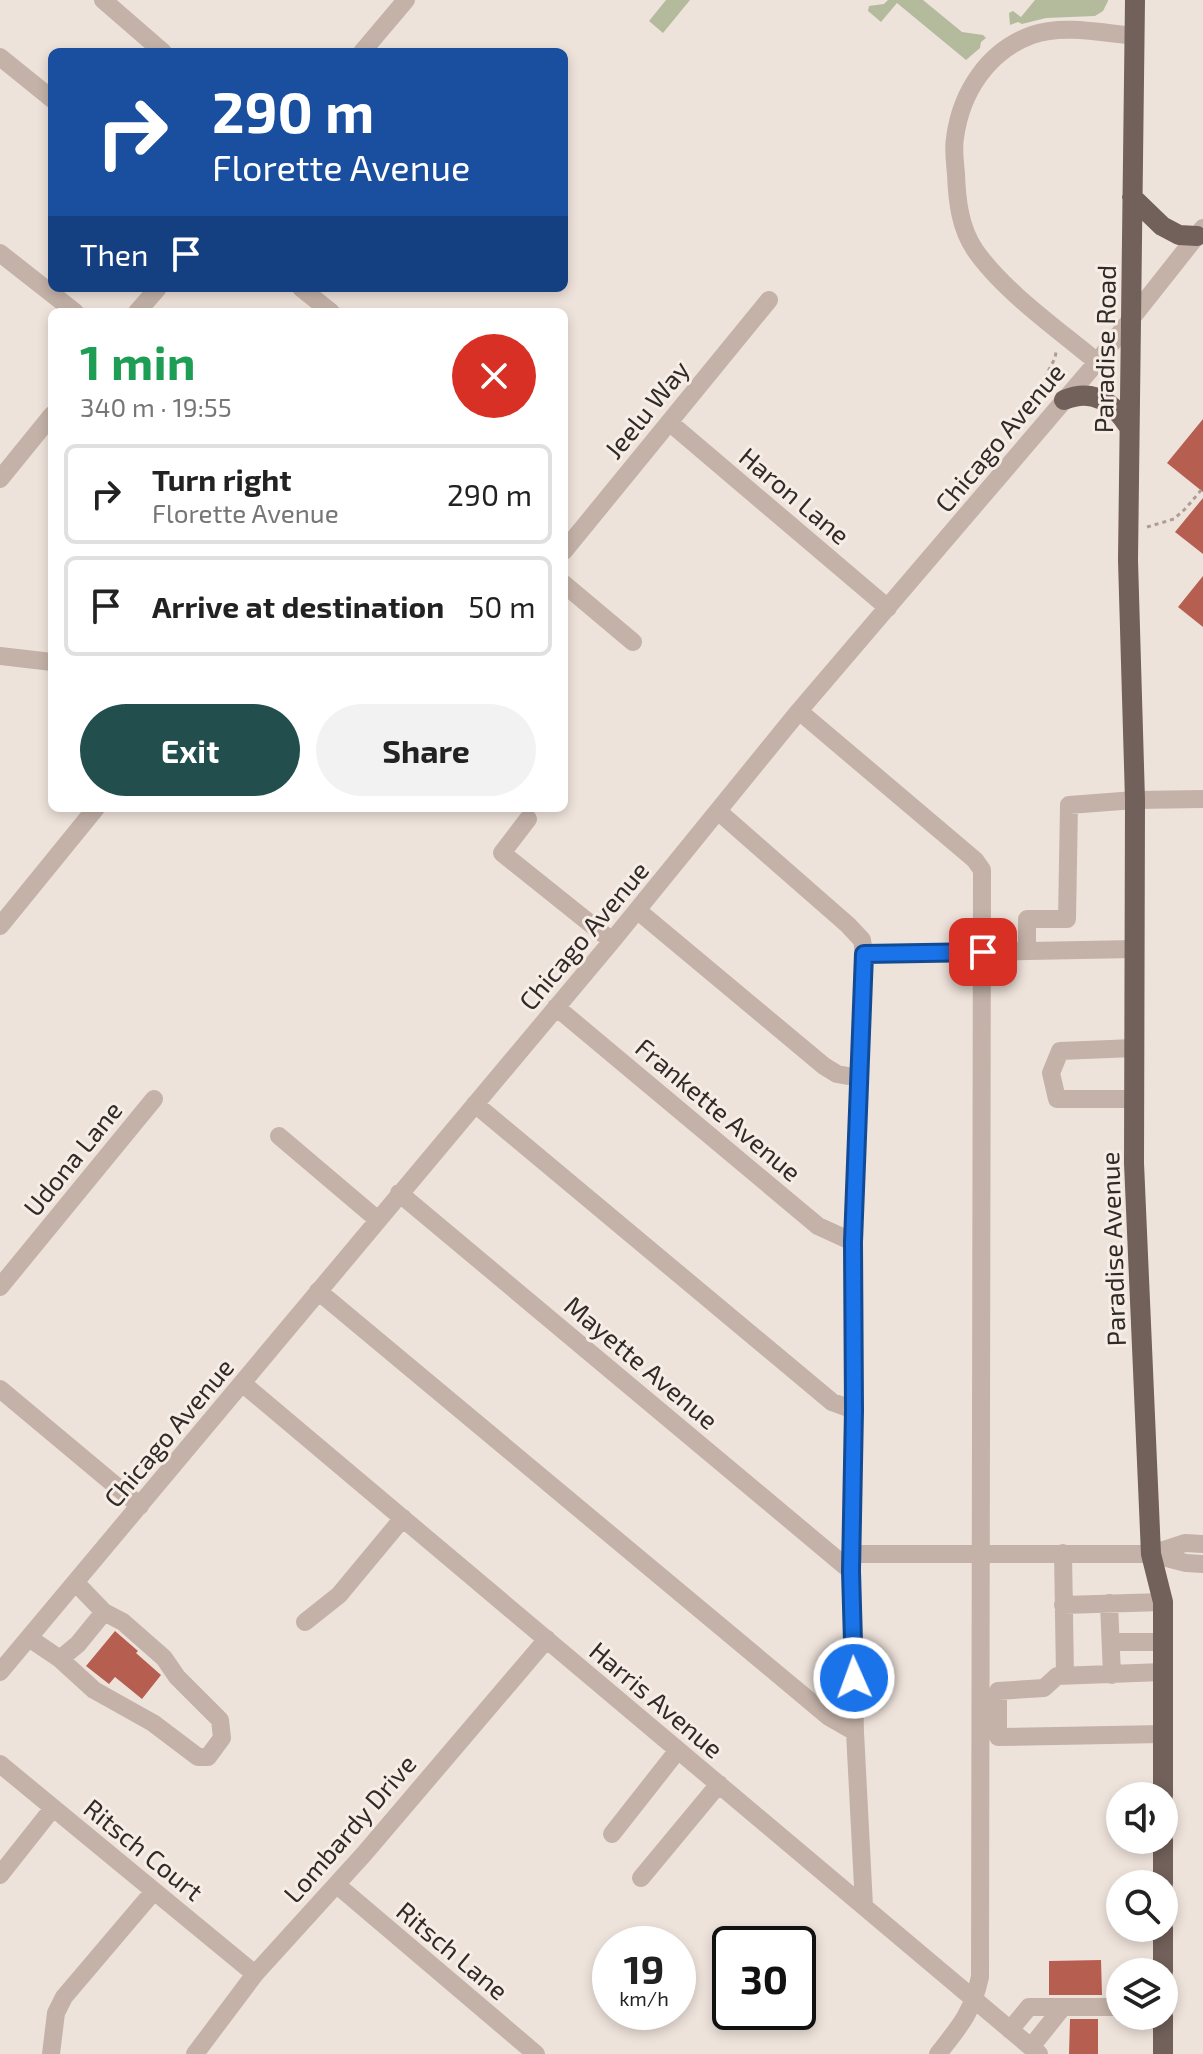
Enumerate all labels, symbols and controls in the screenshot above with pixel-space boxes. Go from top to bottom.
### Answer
text: 290 m [212,77,374,144]
icon: right [80,80,184,184]
text: Florette Avenue [212,145,470,188]
icon: arrive [164,232,208,276]
text: Then [80,236,148,272]
street label: Paradise Road [1087,265,1121,433]
text: 1 min [80,332,196,390]
button: close [452,334,536,418]
street label: Jeelu Way [597,354,695,464]
street label: Chicago Avenue [928,356,1070,518]
text: 340 m · 19:55 [80,391,232,422]
street label: Haron Lane [734,440,856,550]
text: Turn right [152,461,292,497]
icon: right [84,472,128,516]
text: 290 m [447,476,532,512]
text: Florette Avenue [152,497,339,528]
icon: arrive [84,584,128,628]
text: Arrive at destination [152,588,444,624]
text: 50 m [468,588,535,624]
button: Exit [80,704,300,796]
button: Share [316,704,536,796]
street label: Chicago Avenue [512,854,654,1016]
pin [949,918,1017,986]
icon: arrive [961,930,1005,974]
street label: Frankette Avenue [630,1031,808,1187]
street label: Udona Lane [16,1094,128,1222]
street label: Paradise Avenue [1093,1151,1131,1347]
street label: Mayette Avenue [559,1289,725,1435]
street label: Chicago Avenue [97,1351,239,1513]
street label: Harris Avenue [584,1634,730,1764]
position arrow [812,1636,896,1720]
street label: Lombardy Drive [276,1748,422,1908]
map controls [1106,1782,1178,2030]
button: sound [1106,1782,1178,1854]
street label: Ritsch Court [78,1792,210,1906]
button: search [1106,1870,1178,1942]
street label: Ritsch Lane [391,1894,515,2006]
speed limit sign: 30 [712,1926,816,2030]
text: 19 [624,1944,664,1992]
button: layers [1106,1958,1178,2030]
text: km/h [619,1986,669,2010]

